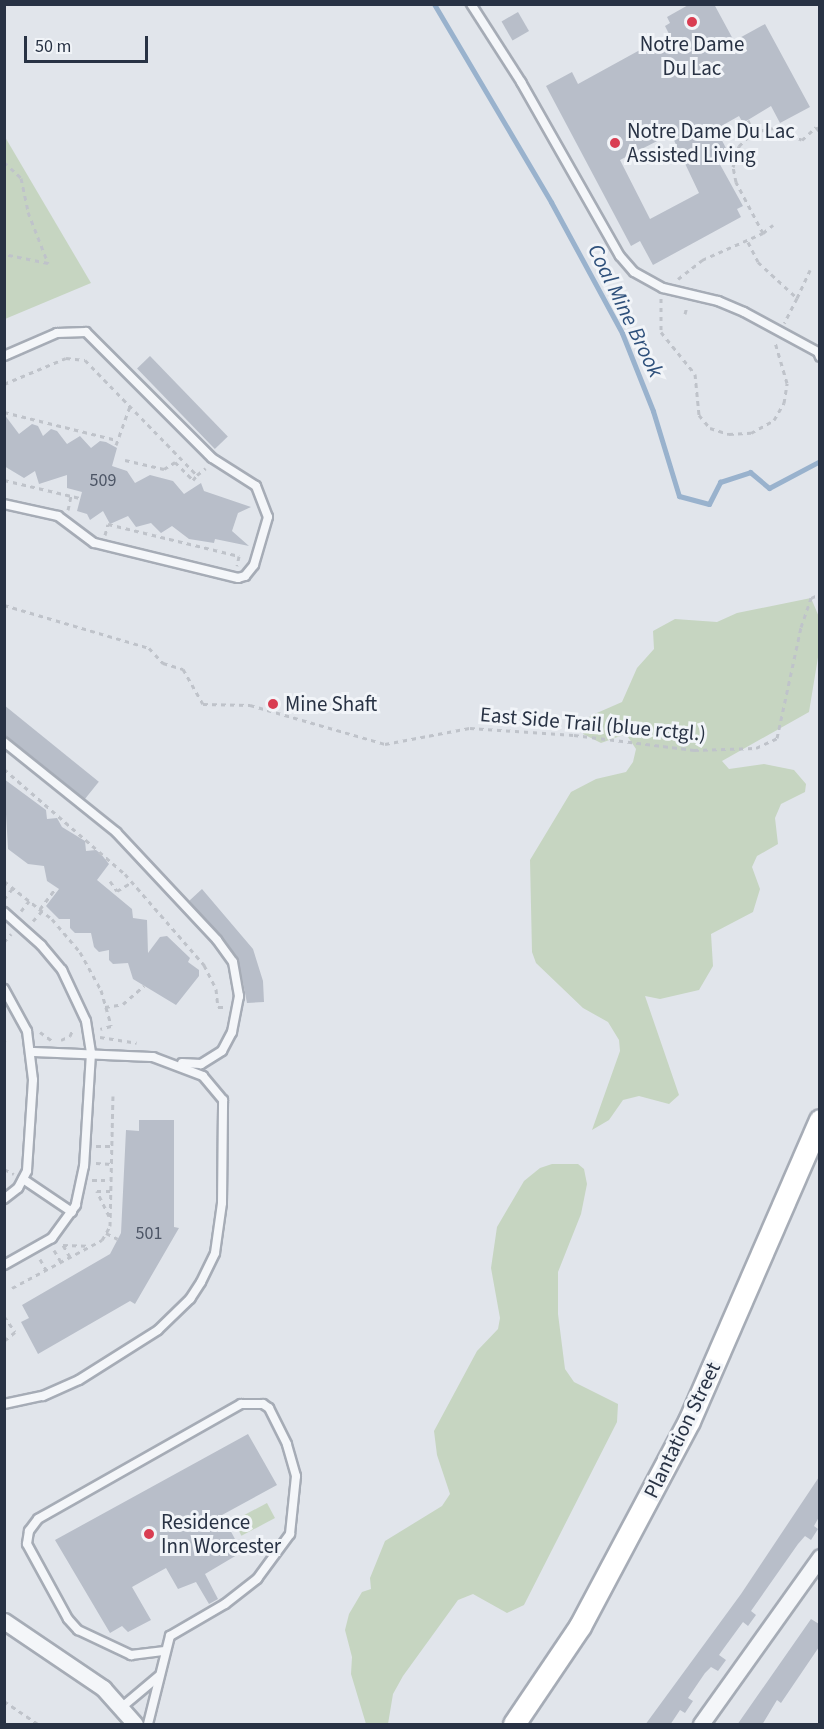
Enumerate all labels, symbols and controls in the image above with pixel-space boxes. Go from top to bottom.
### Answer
marker: Notre Dame Du Lac [685,15,699,29]
scale bar [27,24,152,62]
place label: Notre Dame Du Lac [640,31,744,81]
text: 50 m [35,34,71,59]
place label: Notre Dame Du Lac Assisted Living [627,118,795,168]
marker: Notre Dame Du Lac Assisted Living [608,136,622,150]
water label: Coal Mine Brook [581,240,669,382]
house number: 509 [90,470,116,492]
place label: Mine Shaft [285,691,377,717]
marker: Mine Shaft [266,697,280,711]
street label: East Side Trail (blue rctgl.) [479,702,707,746]
house number: 501 [136,1223,162,1245]
street label: Plantation Street [638,1358,726,1502]
place label: Residence Inn Worcester [161,1509,281,1559]
marker: Residence Inn Worcester [142,1527,156,1541]

